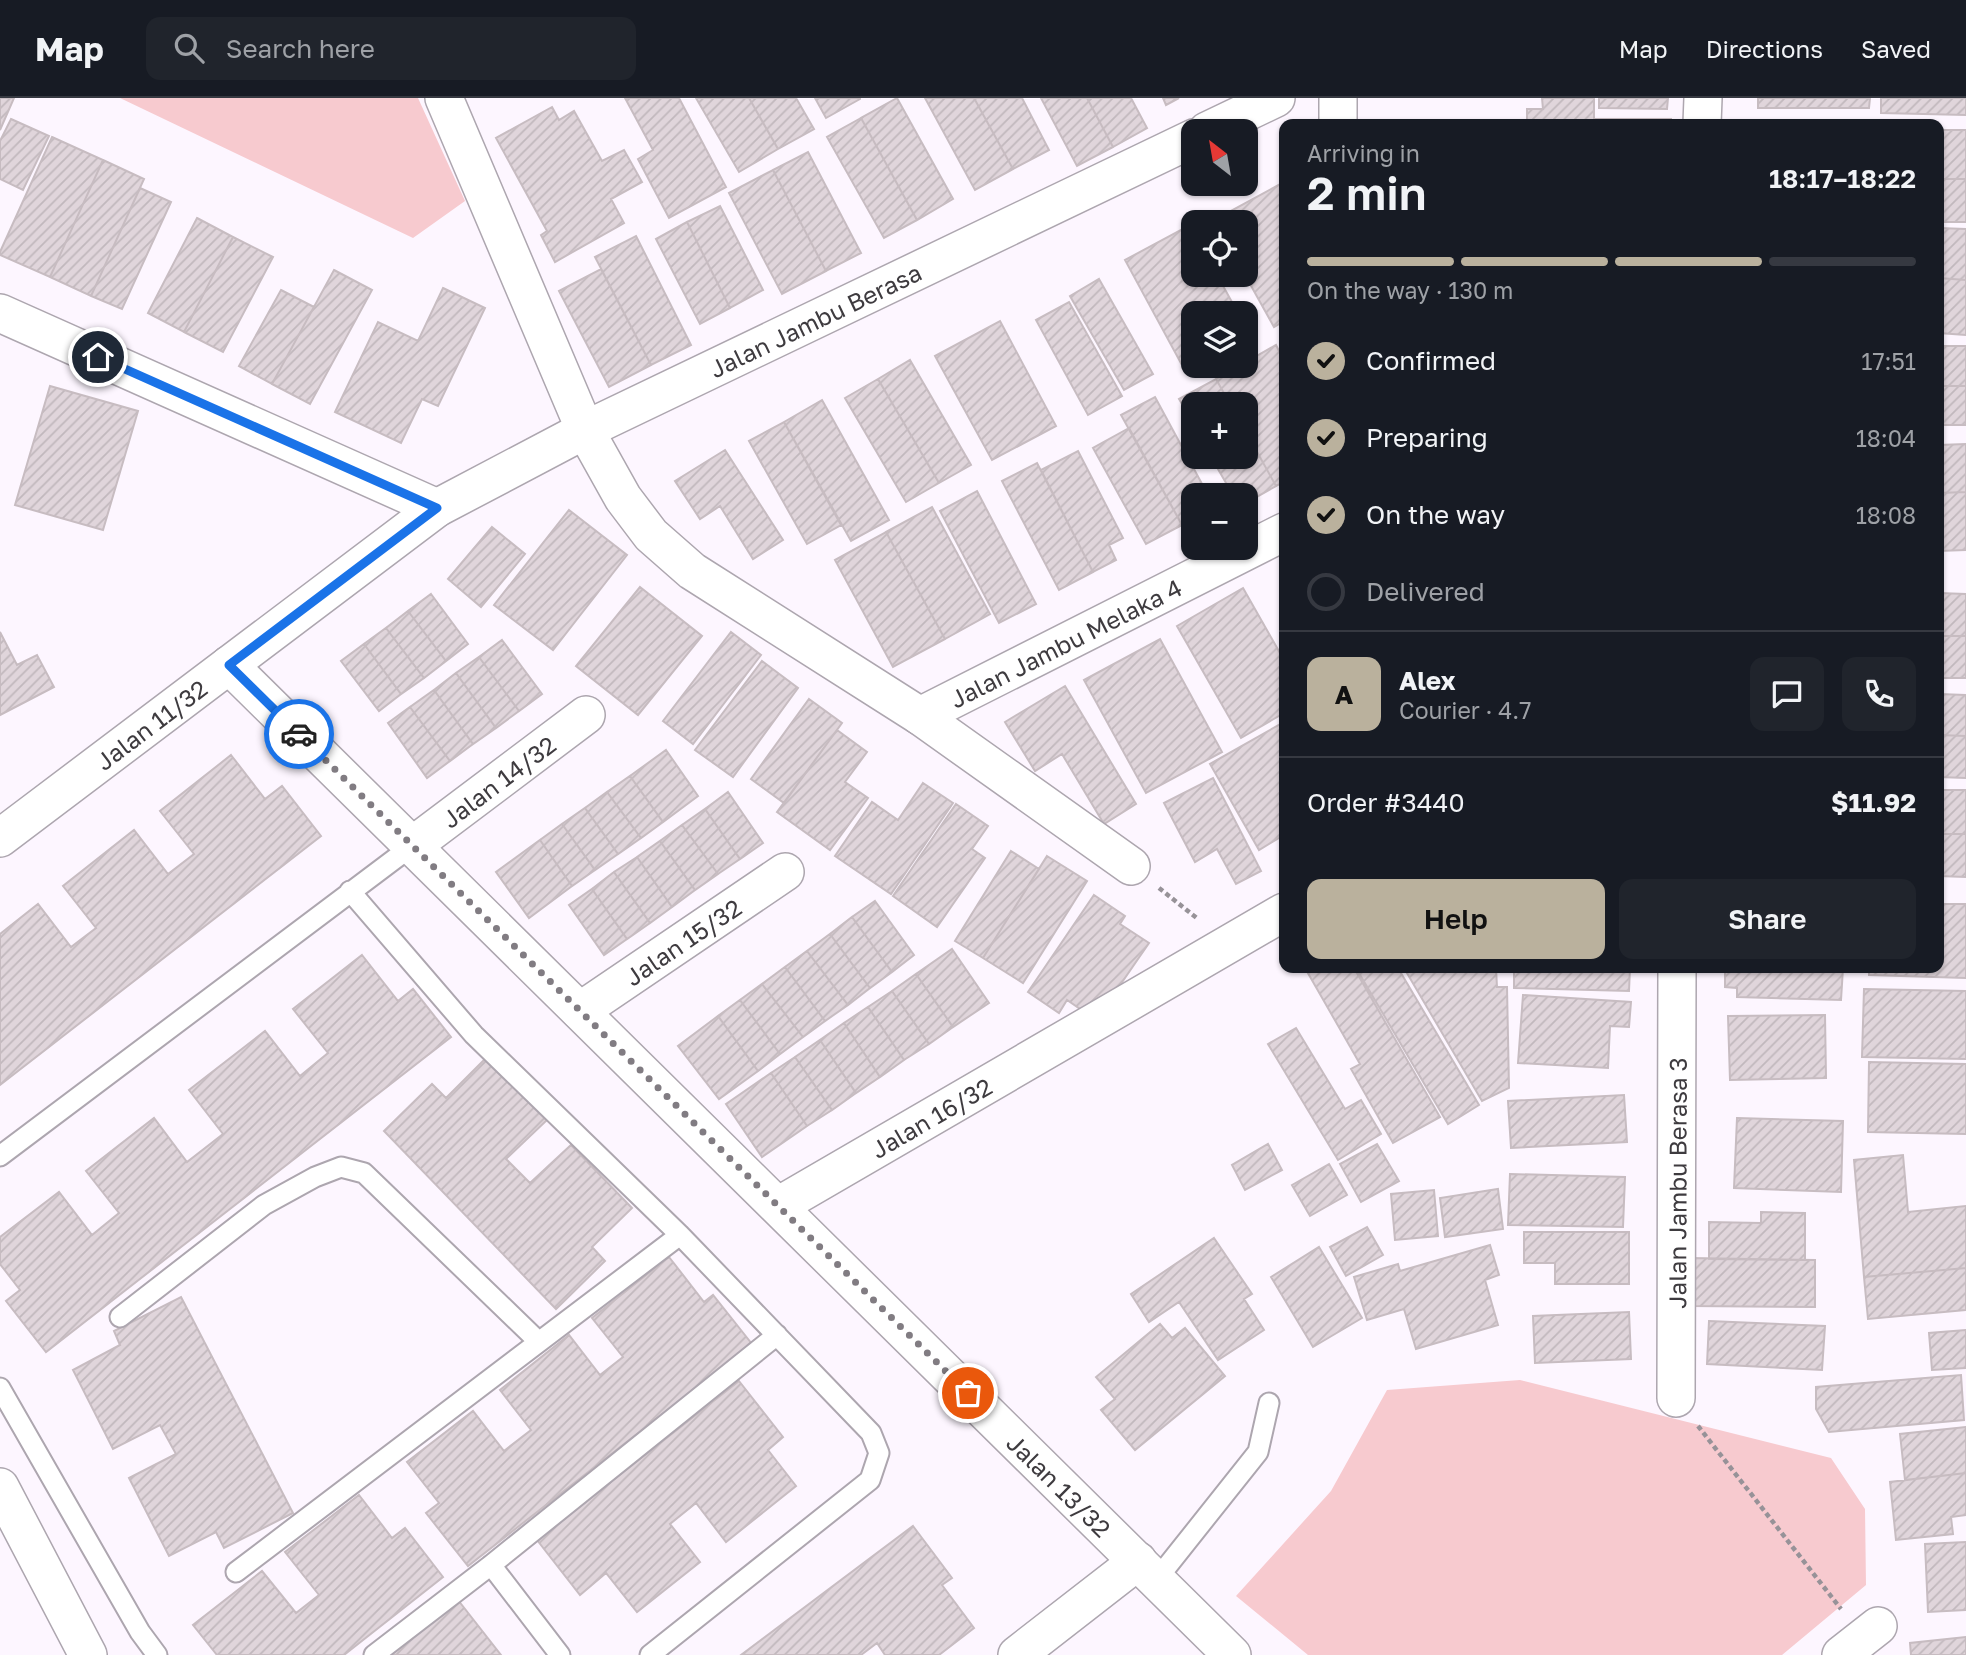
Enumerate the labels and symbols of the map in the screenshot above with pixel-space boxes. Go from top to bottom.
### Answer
north arrow [1181,119,1258,196]
street label: Jalan Jambu Berasa [704,257,926,383]
pin [68,327,128,387]
street label: Jalan Jambu Melaka 4 [945,572,1186,713]
street label: Jalan 11/32 [90,673,212,775]
courier [264,699,334,769]
street label: Jalan 14/32 [436,729,561,833]
street label: Jalan 15/32 [619,892,746,991]
street label: Jalan Jambu Berasa 3 [1662,1057,1691,1309]
street label: Jalan 16/32 [866,1071,997,1163]
pin [938,1363,998,1423]
street label: Jalan 13/32 [1002,1427,1117,1542]

